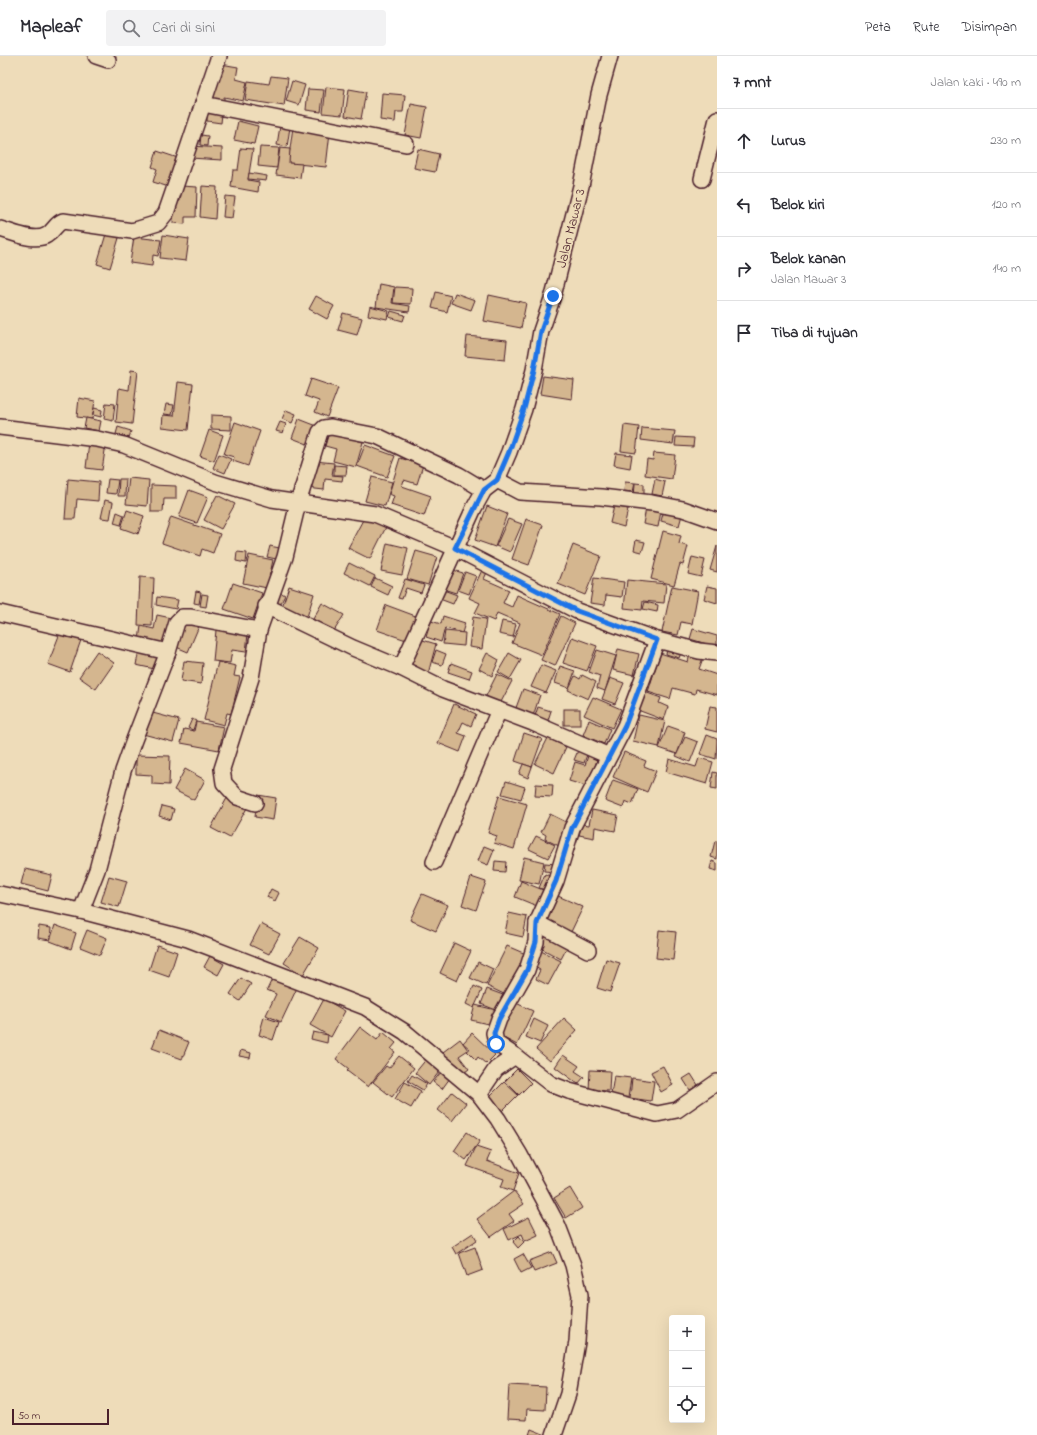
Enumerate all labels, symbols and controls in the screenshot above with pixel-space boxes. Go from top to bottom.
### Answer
search box [106,10,386,46]
text: Mapleaf [20,14,82,41]
icon: search [120,17,142,39]
text: Cari di sini [152,17,215,39]
text: Peta [865,17,891,38]
text: Rute [913,17,940,38]
text: Disimpan [962,17,1017,38]
text: 7 mnt [733,70,772,95]
text: Jalan kaki · 490 m [931,73,1021,92]
icon: ahead [733,130,755,152]
text: Lurus [771,130,806,152]
text: 230 m [990,131,1021,150]
street label: Jalan Mawar 3 [551,186,592,270]
icon: left [733,194,755,216]
text: Belok kiri [771,194,825,216]
text: 120 m [991,195,1021,214]
text: Belok kanan [771,248,846,270]
icon: right [733,258,755,280]
text: 140 m [993,259,1021,278]
text: Jalan Mawar 3 [771,270,846,289]
route end [544,287,562,305]
icon: arrive [733,322,755,344]
text: Tiba di tujuan [771,322,858,344]
route start [487,1035,505,1053]
map controls [669,1315,705,1423]
button: + [669,1315,705,1351]
button: − [669,1351,705,1387]
button: locate [669,1387,705,1423]
scale bar [12,1407,109,1426]
text: 50 m [18,1408,40,1424]

